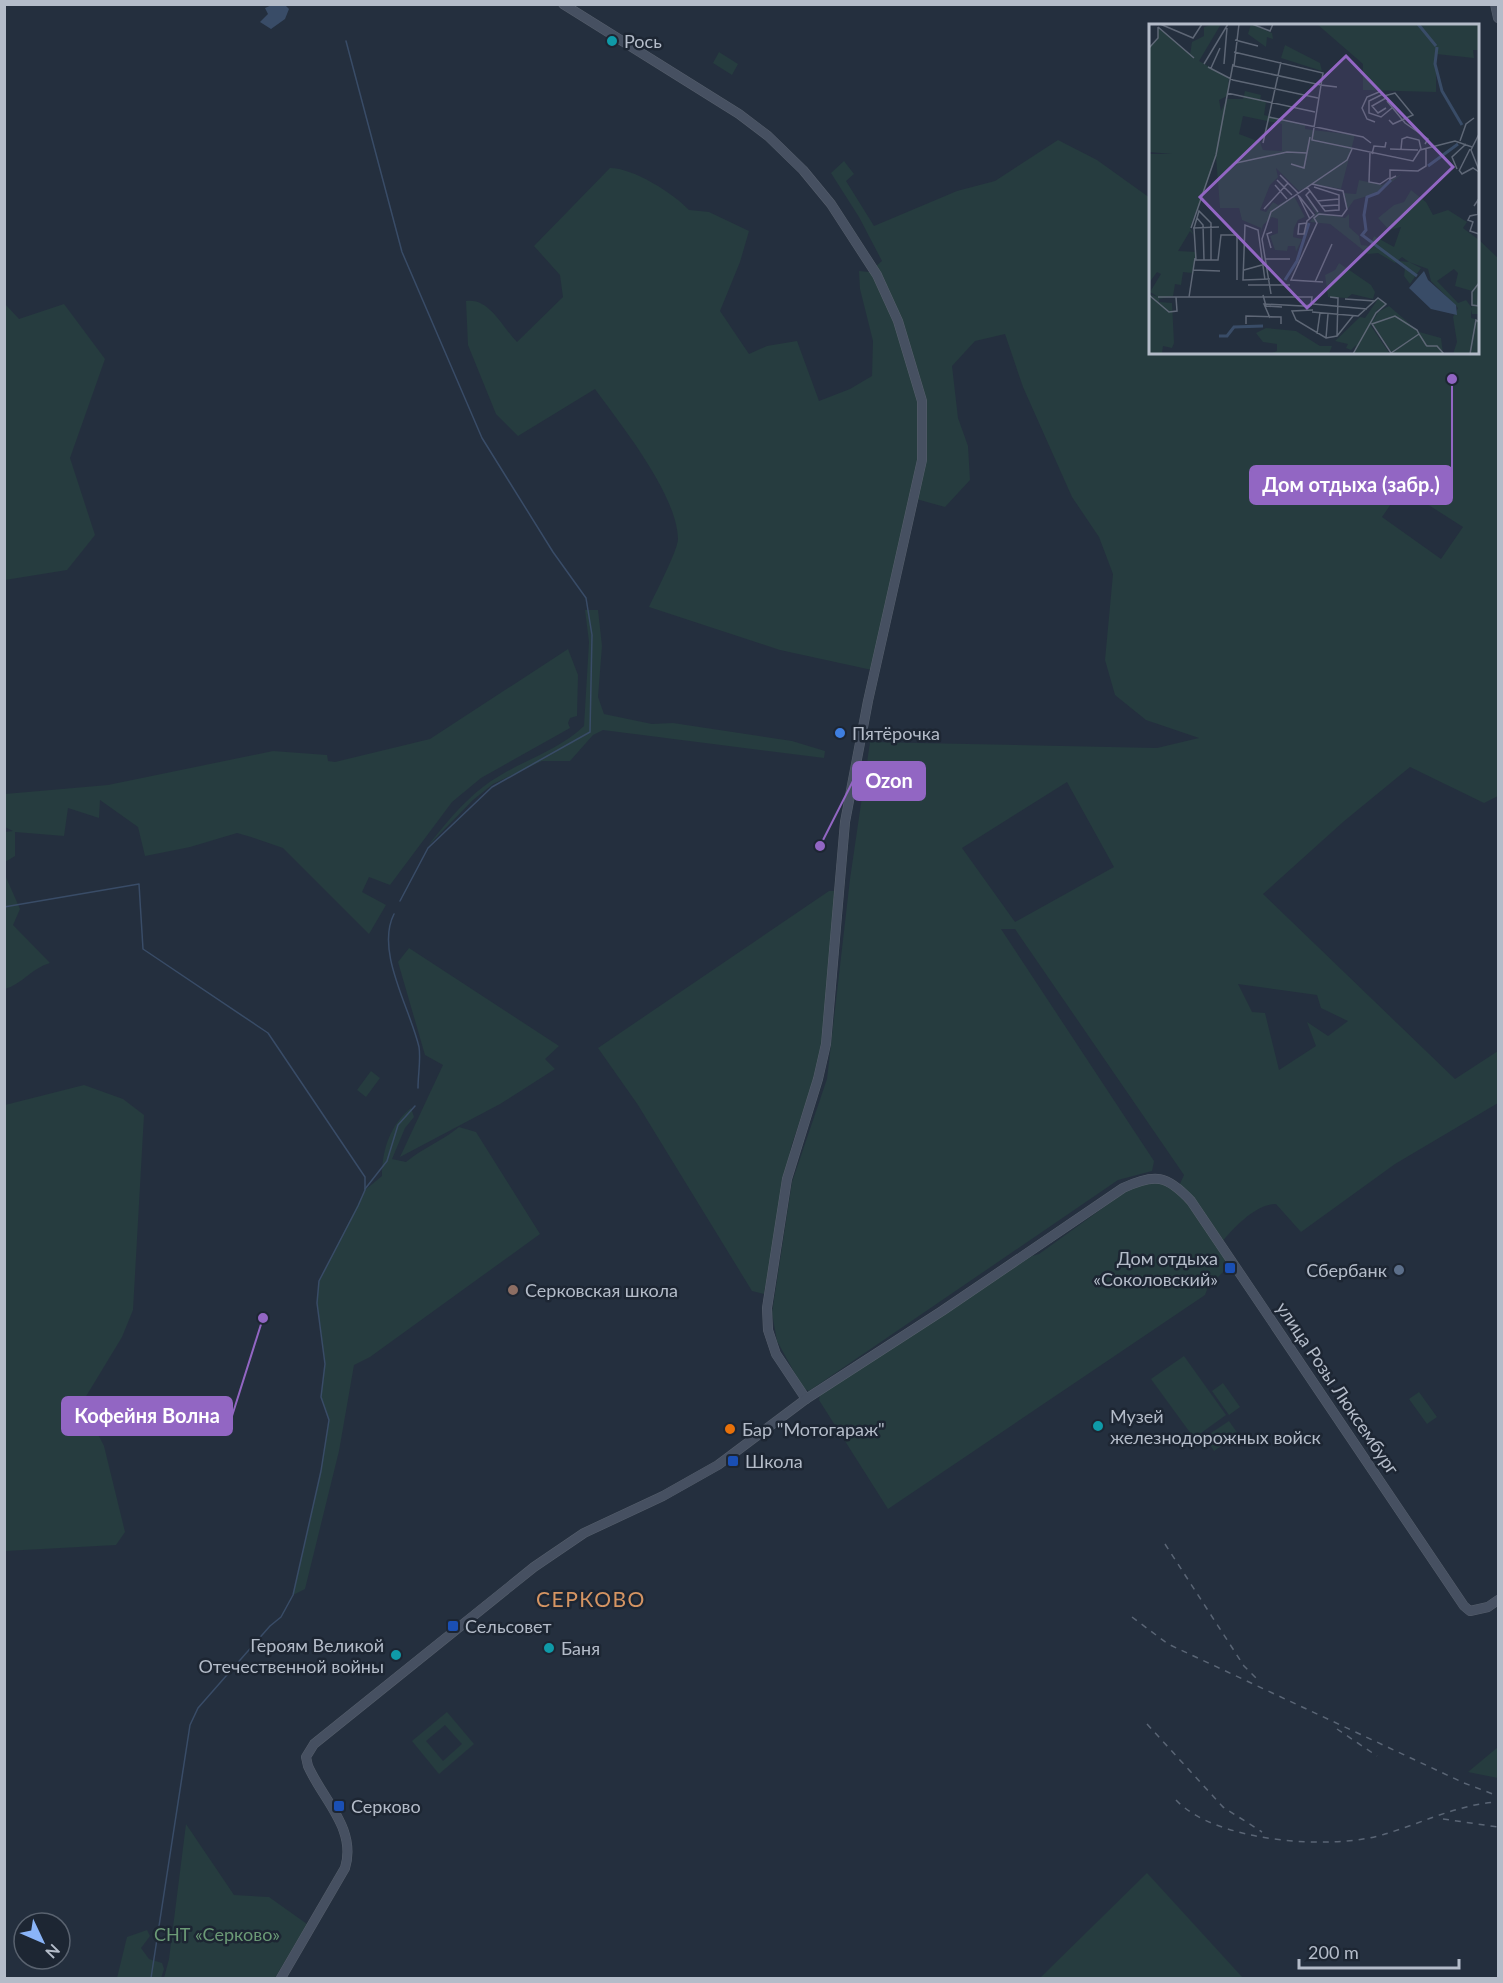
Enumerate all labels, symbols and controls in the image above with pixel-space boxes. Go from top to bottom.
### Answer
inset map [1149,24,1479,354]
place label: Рось [624,30,662,52]
marker: Рось [605,34,619,48]
callout: Дом отдыха (забр.) [1250,466,1452,504]
text: Дом отдыха (забр.) [1262,472,1440,496]
place label: Пятёрочка [852,722,940,744]
marker: Пятёрочка [833,726,847,740]
callout: Ozon [853,762,925,800]
text: Ozon [865,768,913,792]
place label: Дом отдыха «Соколовский» [1093,1247,1218,1290]
place label: Сбербанк [1306,1259,1388,1281]
marker: Дом отдыха «Соколовский» [1223,1261,1237,1275]
marker: Сбербанк [1392,1263,1406,1277]
place label: Серковская школа [525,1279,678,1301]
marker: Серковская школа [506,1283,520,1297]
street label: улица Розы Люксембург [1272,1298,1404,1479]
callout: Кофейня Волна [62,1397,232,1435]
text: Кофейня Волна [74,1403,220,1427]
place label: Музей железнодорожных войск [1110,1405,1322,1448]
place label: Бар "Мотогараж" [742,1418,885,1440]
marker: Музей железнодорожных войск [1091,1419,1105,1433]
marker: Бар "Мотогараж" [723,1422,737,1436]
place label: Школа [745,1450,803,1472]
marker: Школа [726,1454,740,1468]
district label: СЕРКОВО [536,1586,646,1611]
place label: Сельсовет [465,1615,552,1637]
marker: Сельсовет [446,1619,460,1633]
place label: Героям Великой Отечественной войны [198,1634,384,1677]
place label: Баня [561,1637,600,1659]
marker: Баня [542,1641,556,1655]
marker: Героям Великой Отечественной войны [389,1648,403,1662]
place label: Серково [351,1795,421,1817]
marker: Серково [332,1799,346,1813]
north arrow [12,1911,72,1971]
park label: СНТ «Серково» [154,1923,280,1945]
scale bar [1299,1932,1460,1970]
text: N [42,1941,64,1963]
text: 200 m [1308,1941,1359,1963]

